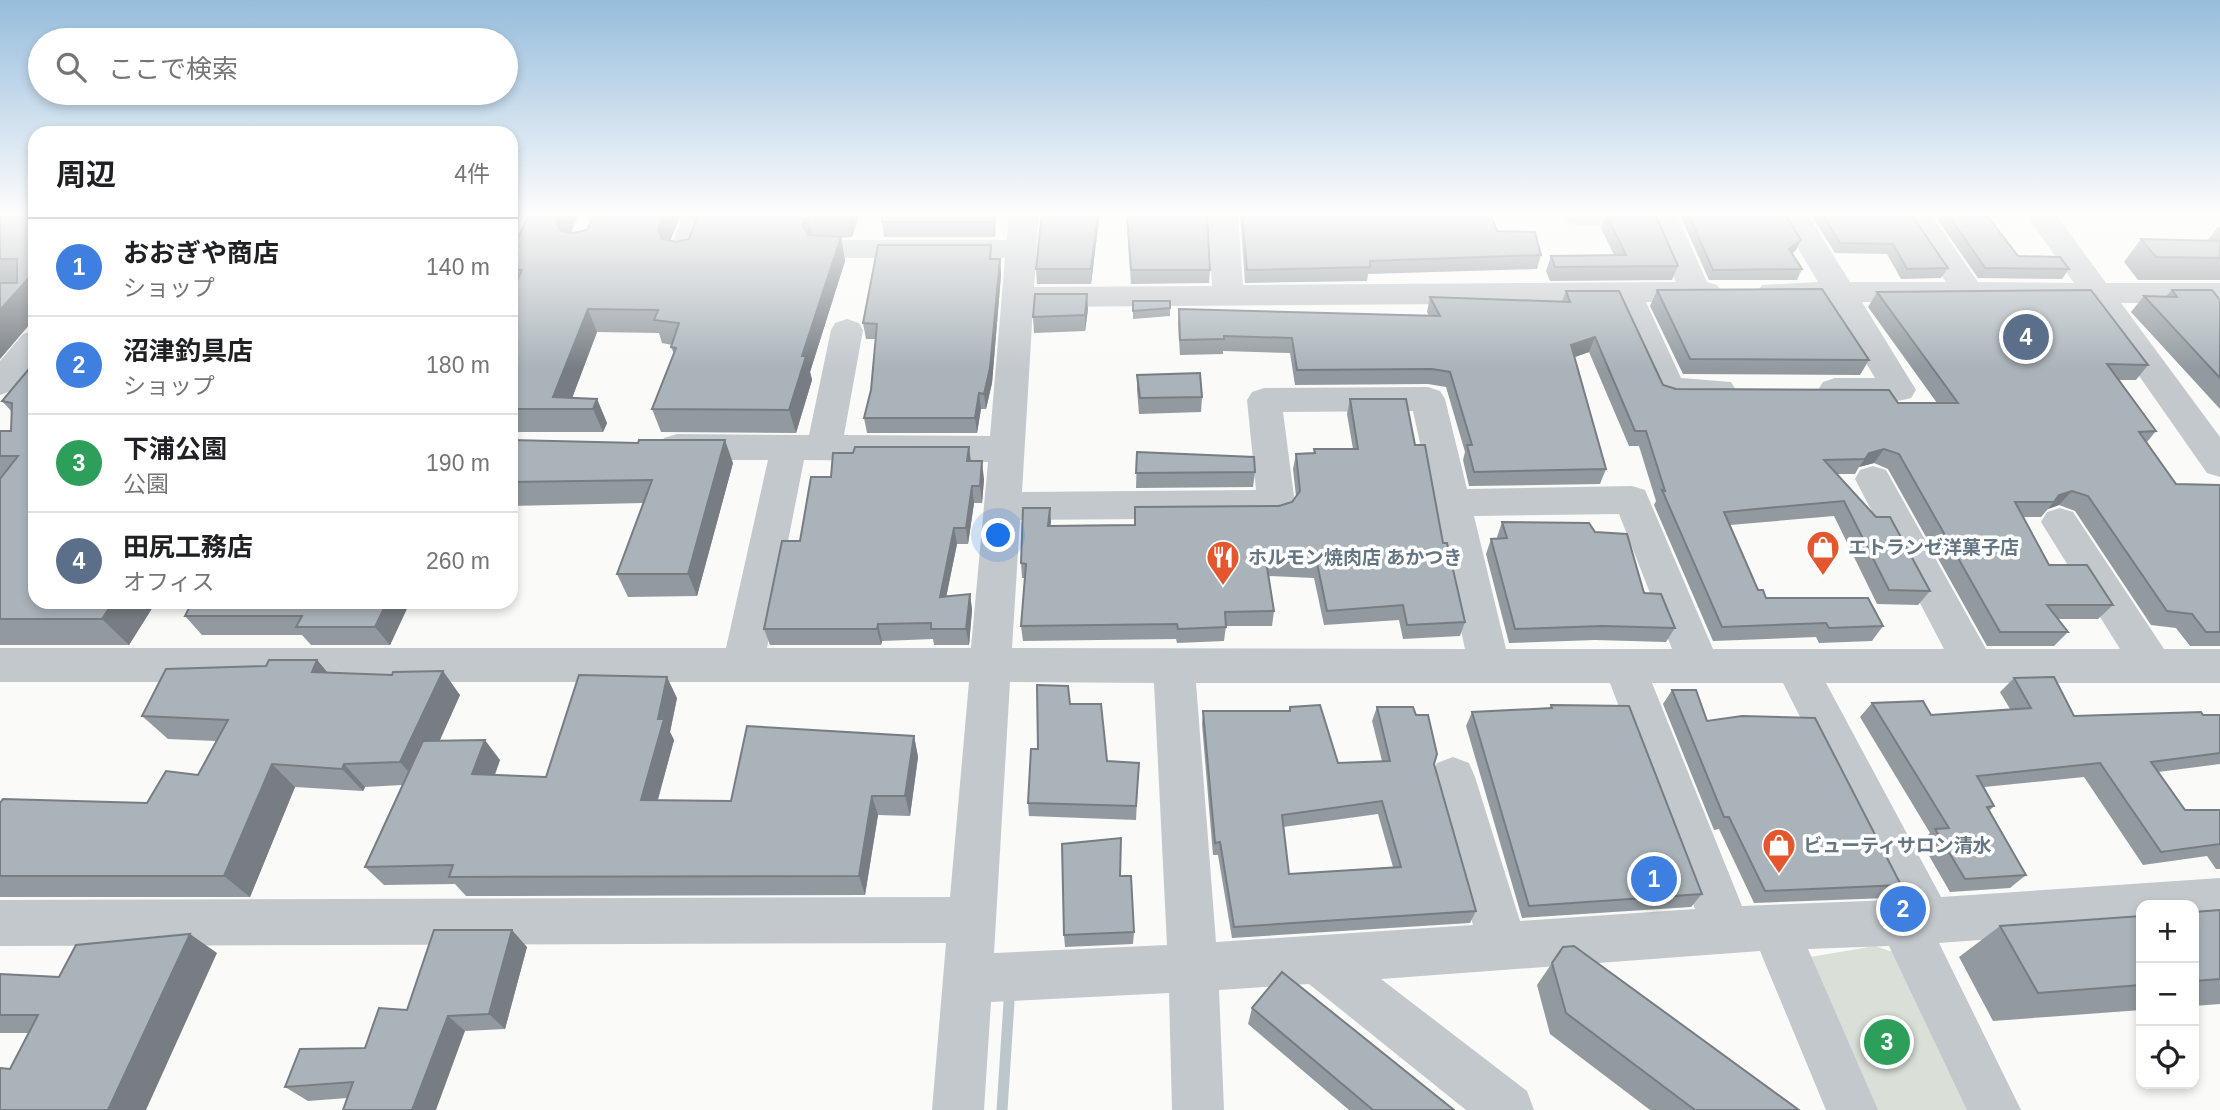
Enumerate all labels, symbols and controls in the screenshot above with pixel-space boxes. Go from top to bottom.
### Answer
search box [28,28,518,105]
icon: search [52,48,90,86]
text: ここで検索 [108,54,238,84]
text: 周辺 [56,158,116,191]
text: 4件 [454,161,490,187]
text: おおぎや商店 [123,238,279,268]
text: 1 [73,254,85,280]
text: 140 m [426,254,490,280]
text: ショップ [123,275,215,301]
pin: 4 [2003,311,2049,363]
text: 沼津釣具店 [123,336,253,366]
text: 2 [73,352,85,378]
text: 180 m [426,352,490,378]
text: ショップ [123,373,215,399]
text: 下浦公園 [123,434,227,464]
text: 3 [73,450,85,476]
text: 190 m [426,450,490,476]
text: 公園 [123,471,169,497]
your location [981,518,1015,552]
shop icon: エトランゼ洋菓子店 [1804,528,1842,577]
text: 田尻工務店 [123,532,253,562]
place label: エトランゼ洋菓子店 [1848,537,2019,558]
restaurant icon: ホルモン焼肉店 あかつき [1204,538,1242,587]
place label: ホルモン焼肉店 あかつき [1248,547,1462,568]
text: 4 [73,548,85,574]
text: 260 m [426,548,490,574]
text: オフィス [123,569,215,595]
shop icon: ビューティサロン清水 [1760,826,1798,875]
place label: ビューティサロン清水 [1803,835,1992,856]
pin: 1 [1631,853,1677,905]
pin: 2 [1880,883,1926,935]
map controls [2136,900,2199,1089]
button: + [2136,900,2199,963]
button: − [2136,963,2199,1026]
pin: 3 [1864,1016,1910,1068]
button: locate [2136,1026,2199,1089]

